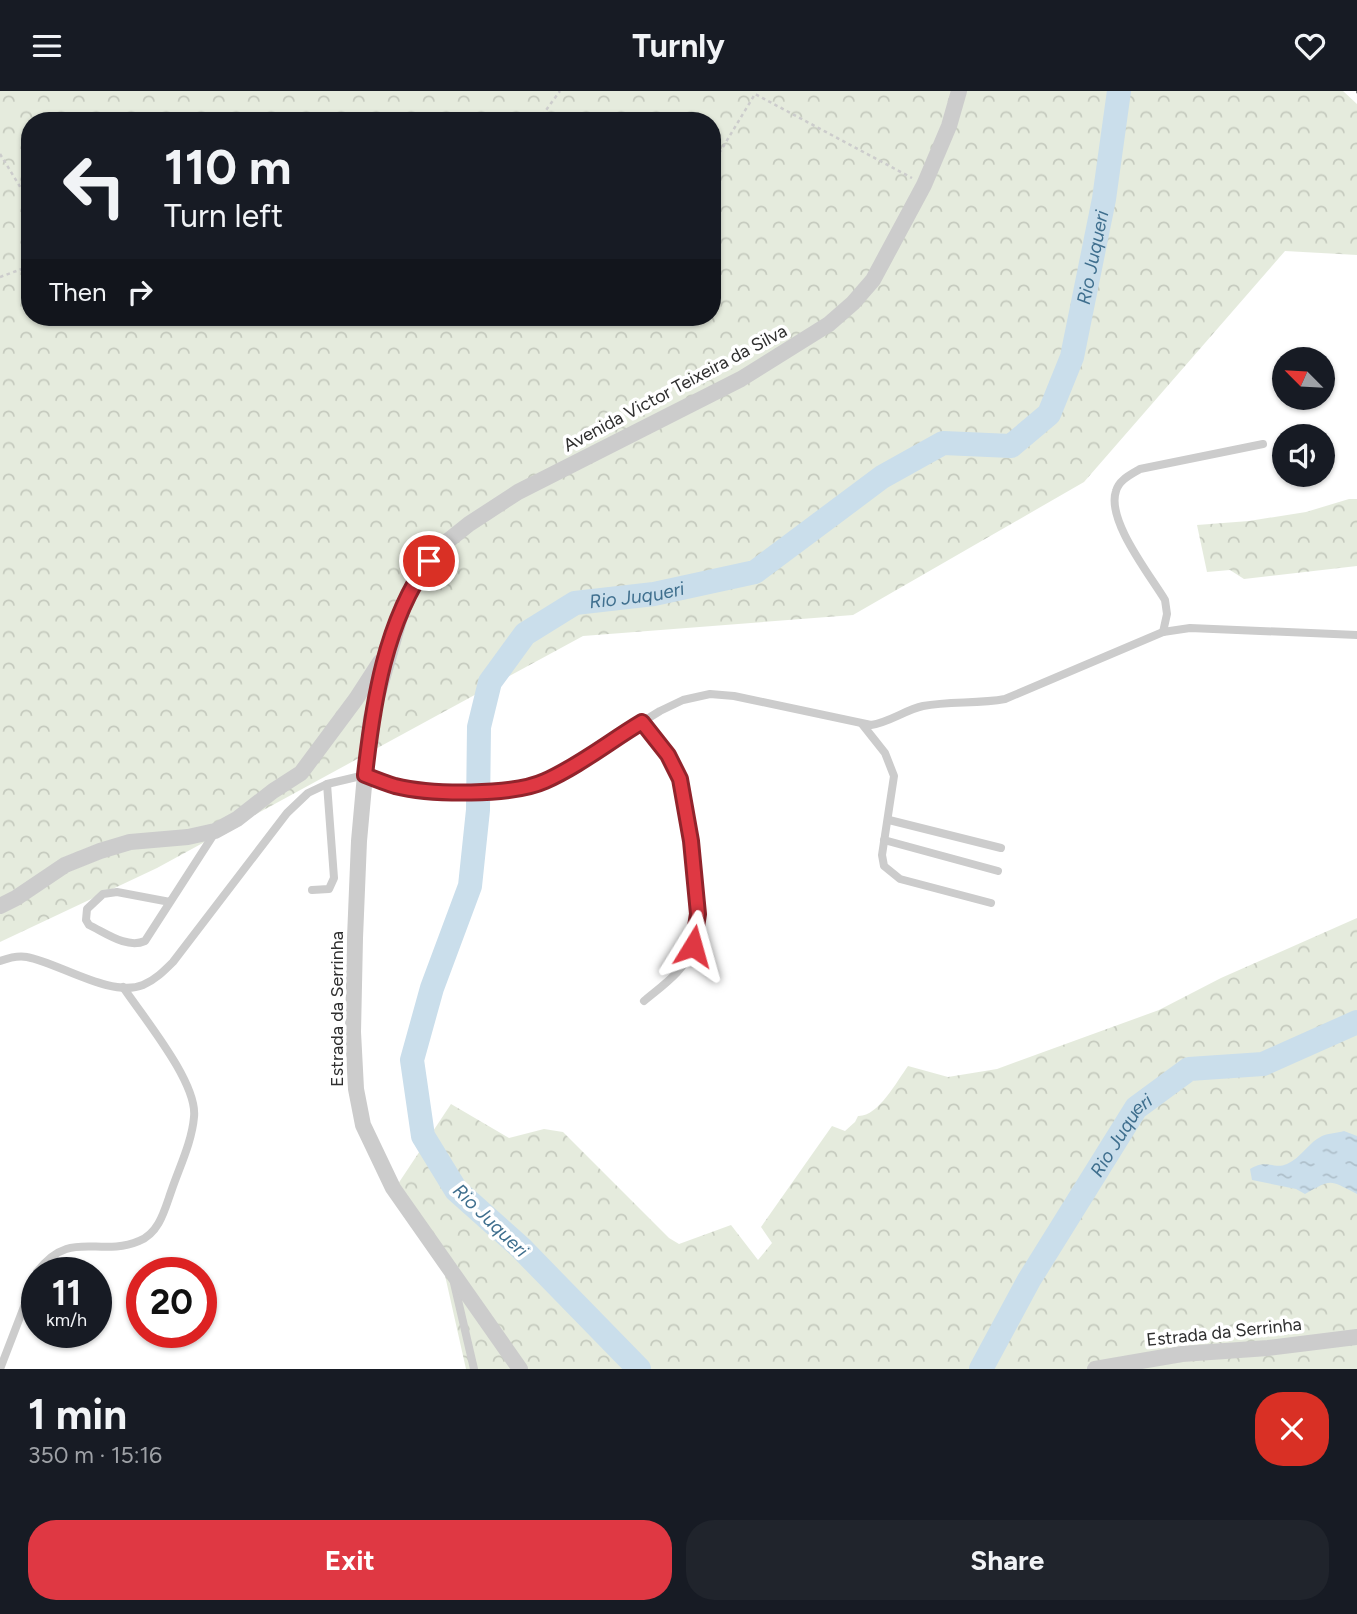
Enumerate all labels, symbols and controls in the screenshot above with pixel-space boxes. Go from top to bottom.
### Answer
icon: menu [28,27,66,65]
text: Turnly [632,27,725,65]
icon: heart [1291,27,1329,65]
text: 110 m [164,137,292,196]
icon: left [49,140,140,231]
text: Turn left [164,197,283,235]
water label: Rio Juqueri [1072,208,1114,307]
icon: right [121,273,159,311]
text: Then [49,276,107,308]
street label: Avenida Victor Teixeira da Silva [559,320,791,456]
north arrow [1272,347,1335,409]
map controls [1272,347,1335,487]
button: sound [1272,424,1335,487]
pin [399,531,459,591]
icon: arrive [410,542,448,580]
water label: Rio Juqueri [588,577,687,613]
position arrow [656,909,730,983]
street label: Estrada da Serrinha [326,931,348,1087]
water label: Rio Juqueri [1085,1089,1157,1181]
water label: Rio Juqueri [448,1179,533,1262]
speed limit sign: 20 [126,1257,217,1348]
text: 11 [52,1272,81,1314]
text: km/h [46,1309,87,1331]
street label: Estrada da Serrinha [1145,1313,1303,1351]
text: 1 min [28,1389,127,1440]
button: close [1255,1392,1329,1466]
text: 350 m · 15:16 [28,1441,162,1469]
button: Exit [28,1520,672,1600]
button: Share [686,1520,1329,1600]

